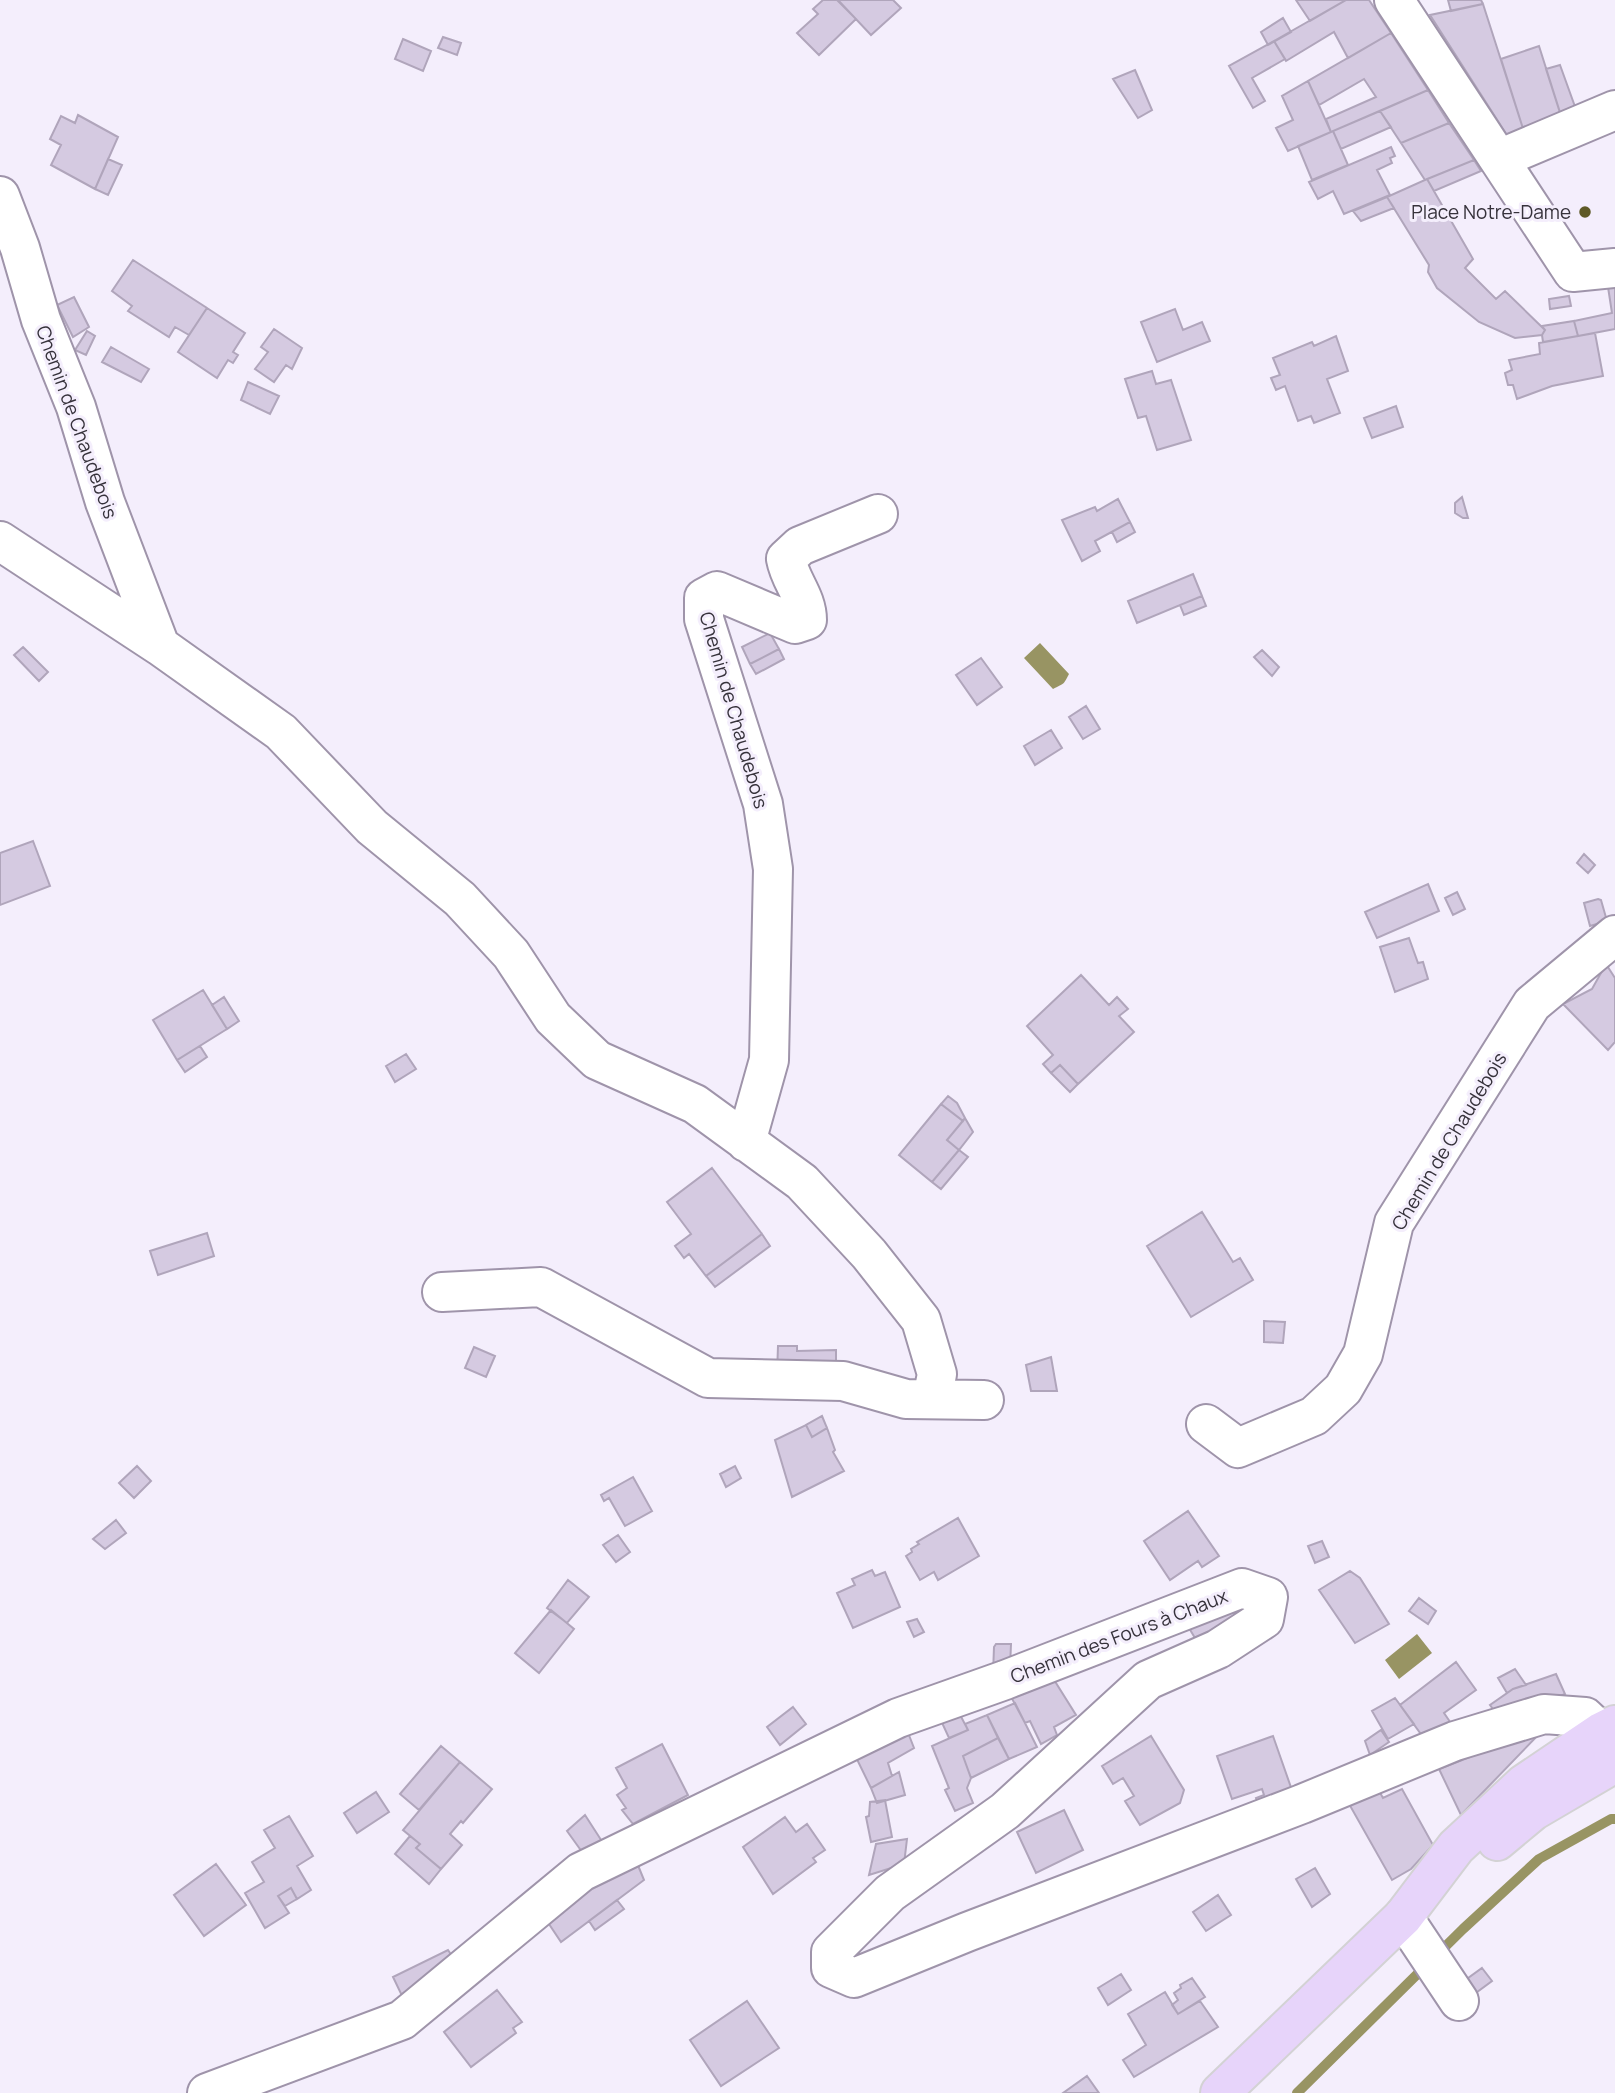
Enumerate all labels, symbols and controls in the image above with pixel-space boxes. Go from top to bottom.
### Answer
place label: Place Notre-Dame [1411,199,1571,225]
marker: Place Notre-Dame [1577,204,1593,220]
street label: Chemin de Chaudebois [30,322,124,522]
street label: Chemin de Chaudebois [693,609,775,811]
street label: Chemin de Chaudebois [1385,1047,1513,1235]
street label: Chemin des Fours à Chaux [1007,1583,1231,1689]

